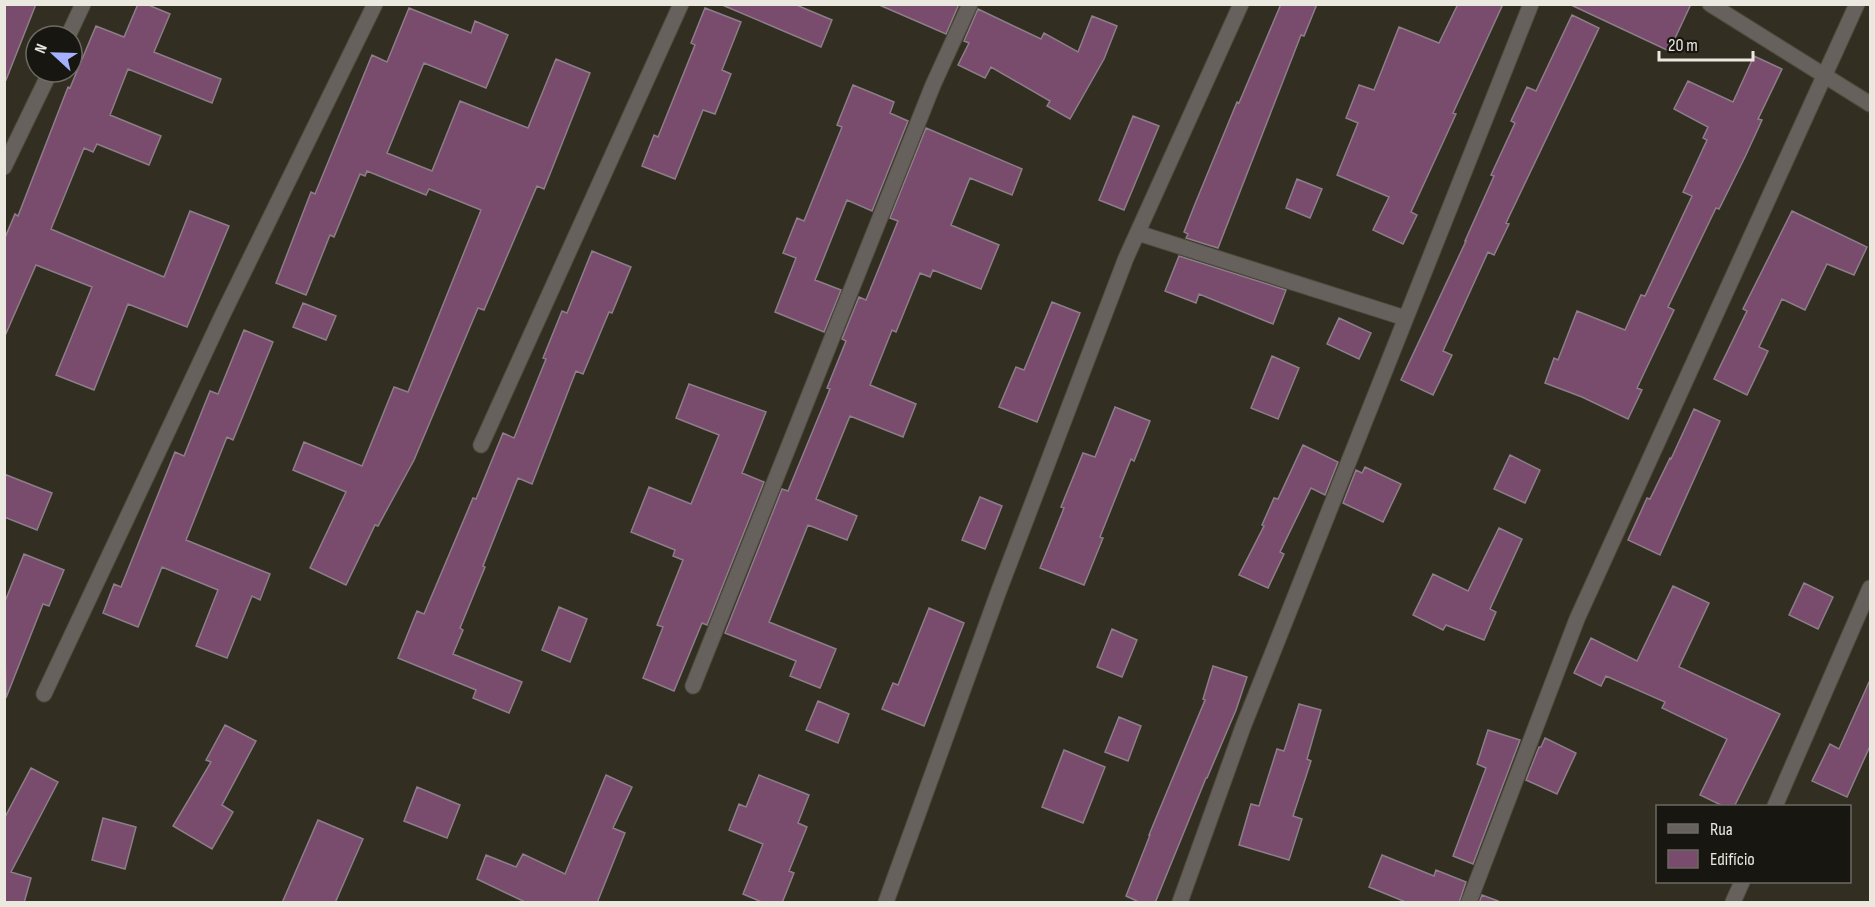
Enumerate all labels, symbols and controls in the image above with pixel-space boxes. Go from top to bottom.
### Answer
north arrow [24,24,84,84]
scale bar [1659,24,1754,62]
text: 20 m [1668,35,1698,56]
text: N [31,41,52,56]
legend [1656,805,1851,883]
text: Rua [1710,819,1733,840]
text: Edifício [1710,849,1755,870]

